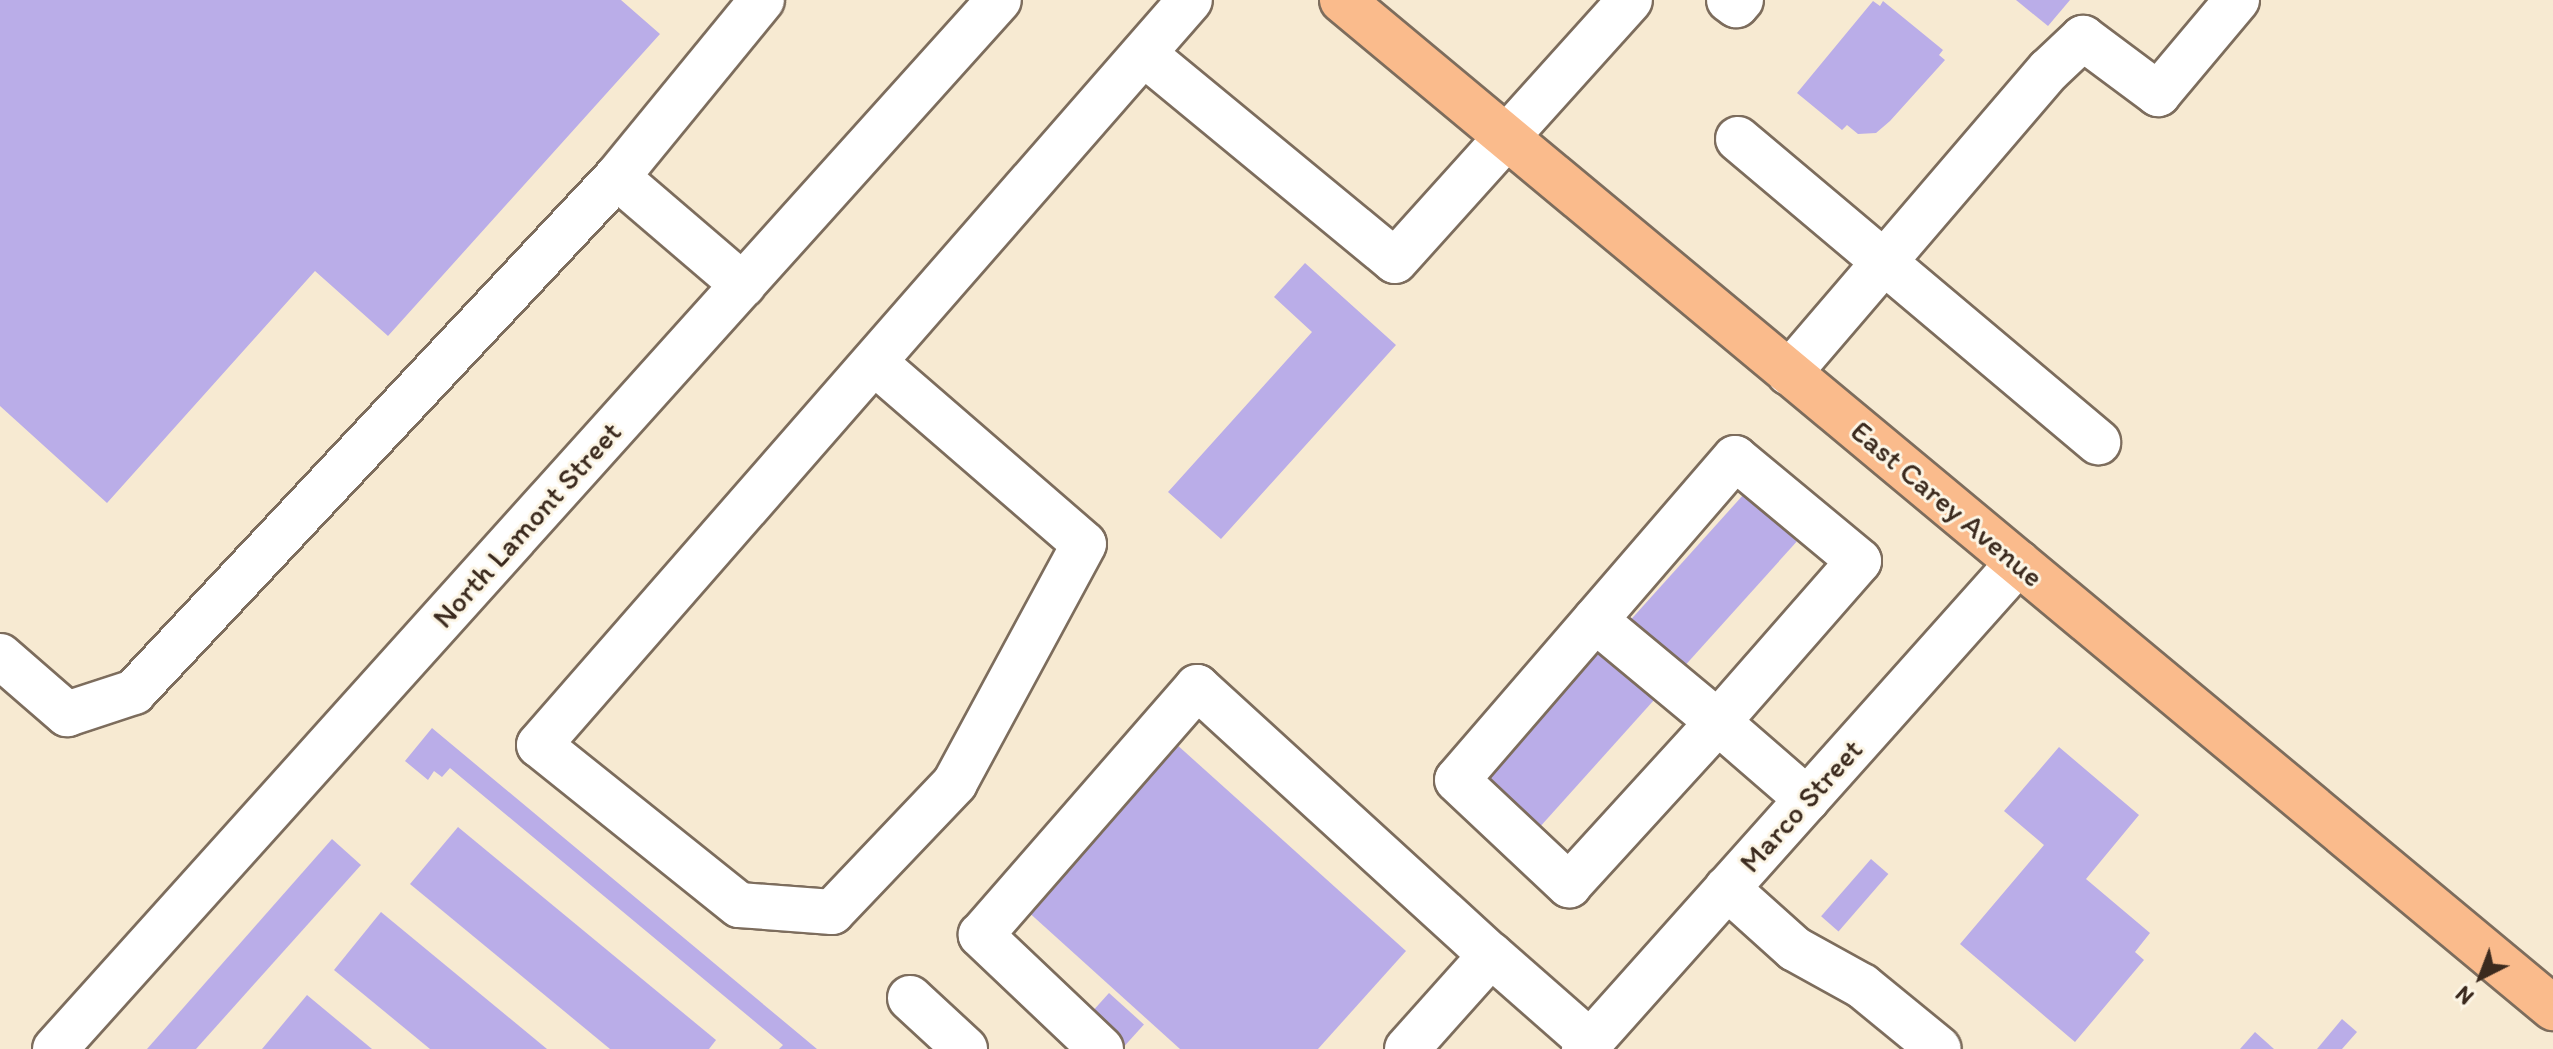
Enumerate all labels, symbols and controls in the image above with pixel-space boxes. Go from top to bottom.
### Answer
street label: East Carey Avenue [1844,413,2050,595]
street label: North Lamont Street [425,414,629,636]
street label: Marco Street [1732,732,1870,880]
north arrow [2441,937,2521,1017]
text: N [2450,980,2479,1010]

